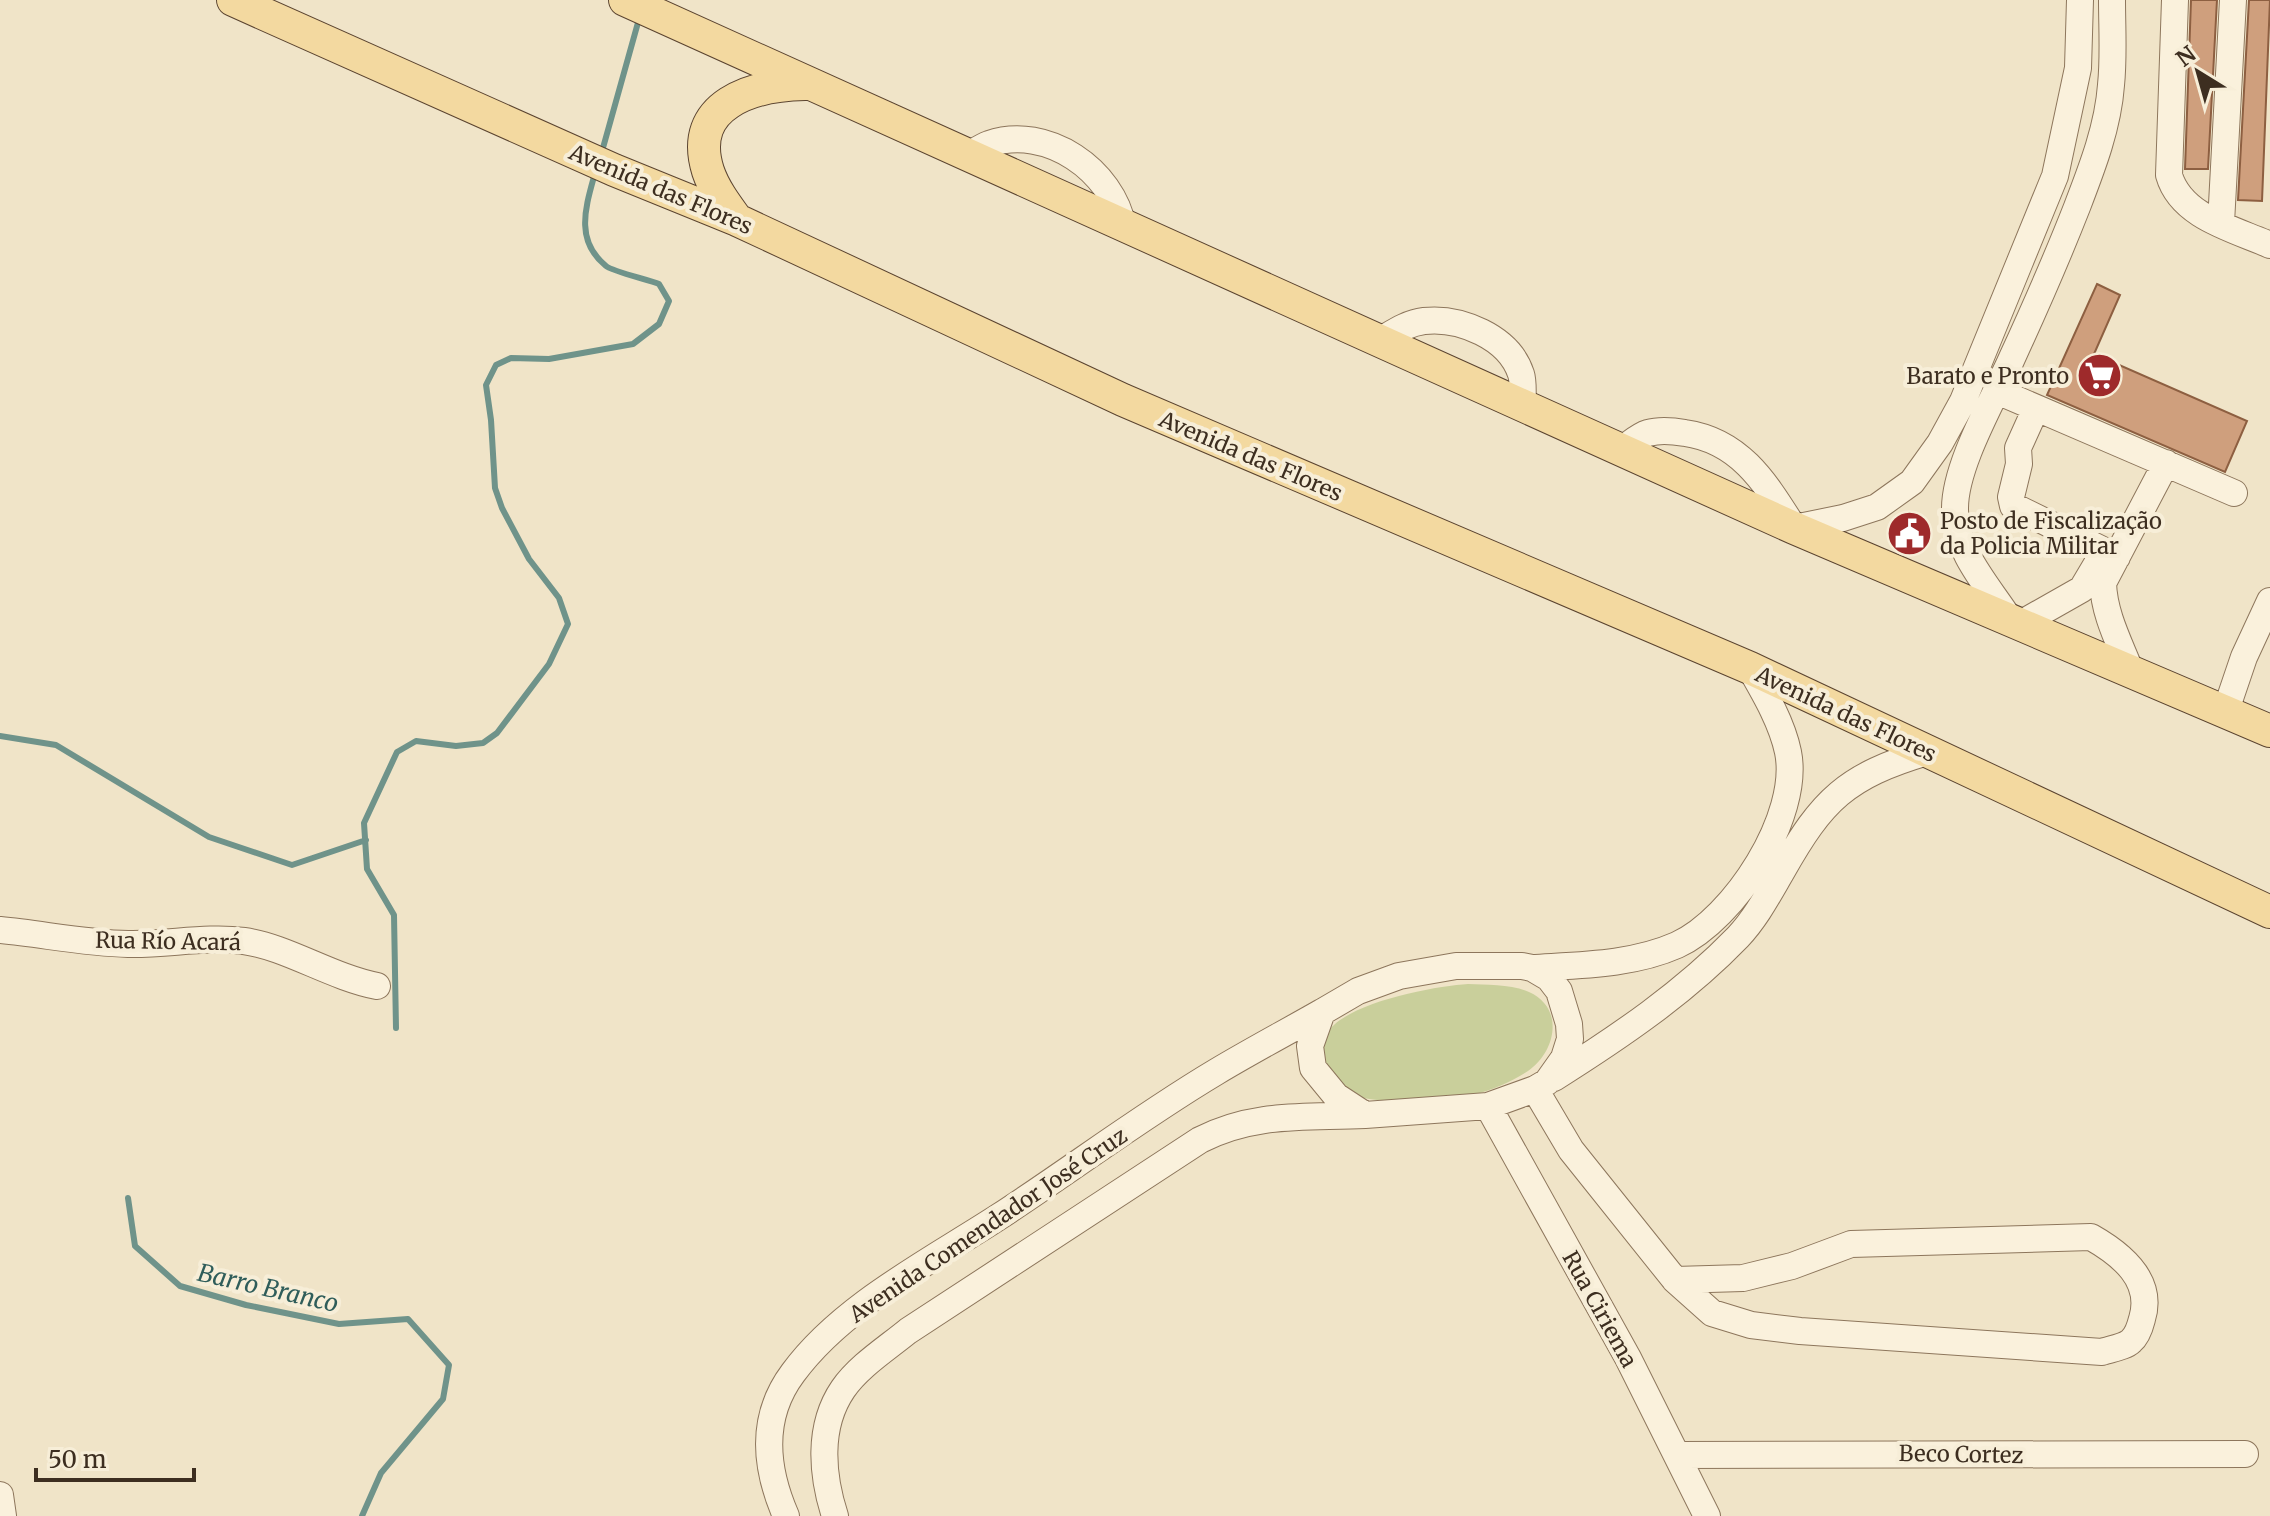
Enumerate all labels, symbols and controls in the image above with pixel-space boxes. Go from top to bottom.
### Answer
north arrow [2158,32,2238,112]
text: N [2171,39,2202,72]
street label: Avenida das Flores [564,137,757,240]
supermarket icon: Barato e Pronto [2076,352,2124,400]
place label: Barato e Pronto [1906,362,2069,390]
street label: Avenida das Flores [1154,404,1347,507]
place label: Posto de Fiscalização da Policia Militar [1940,507,2162,560]
public building icon: Posto de Fiscalização da Policia Militar [1885,510,1933,558]
street label: Avenida das Flores [1750,659,1941,768]
street label: Rua Río Acará [95,926,241,956]
street label: Avenida Comendador José Cruz [843,1121,1132,1329]
street label: Rua Ciriema [1556,1246,1644,1372]
water label: Barro Branco [195,1257,341,1319]
scale bar [36,1432,194,1482]
street label: Beco Cortez [1899,1439,2024,1469]
text: 50 m [48,1444,107,1475]

